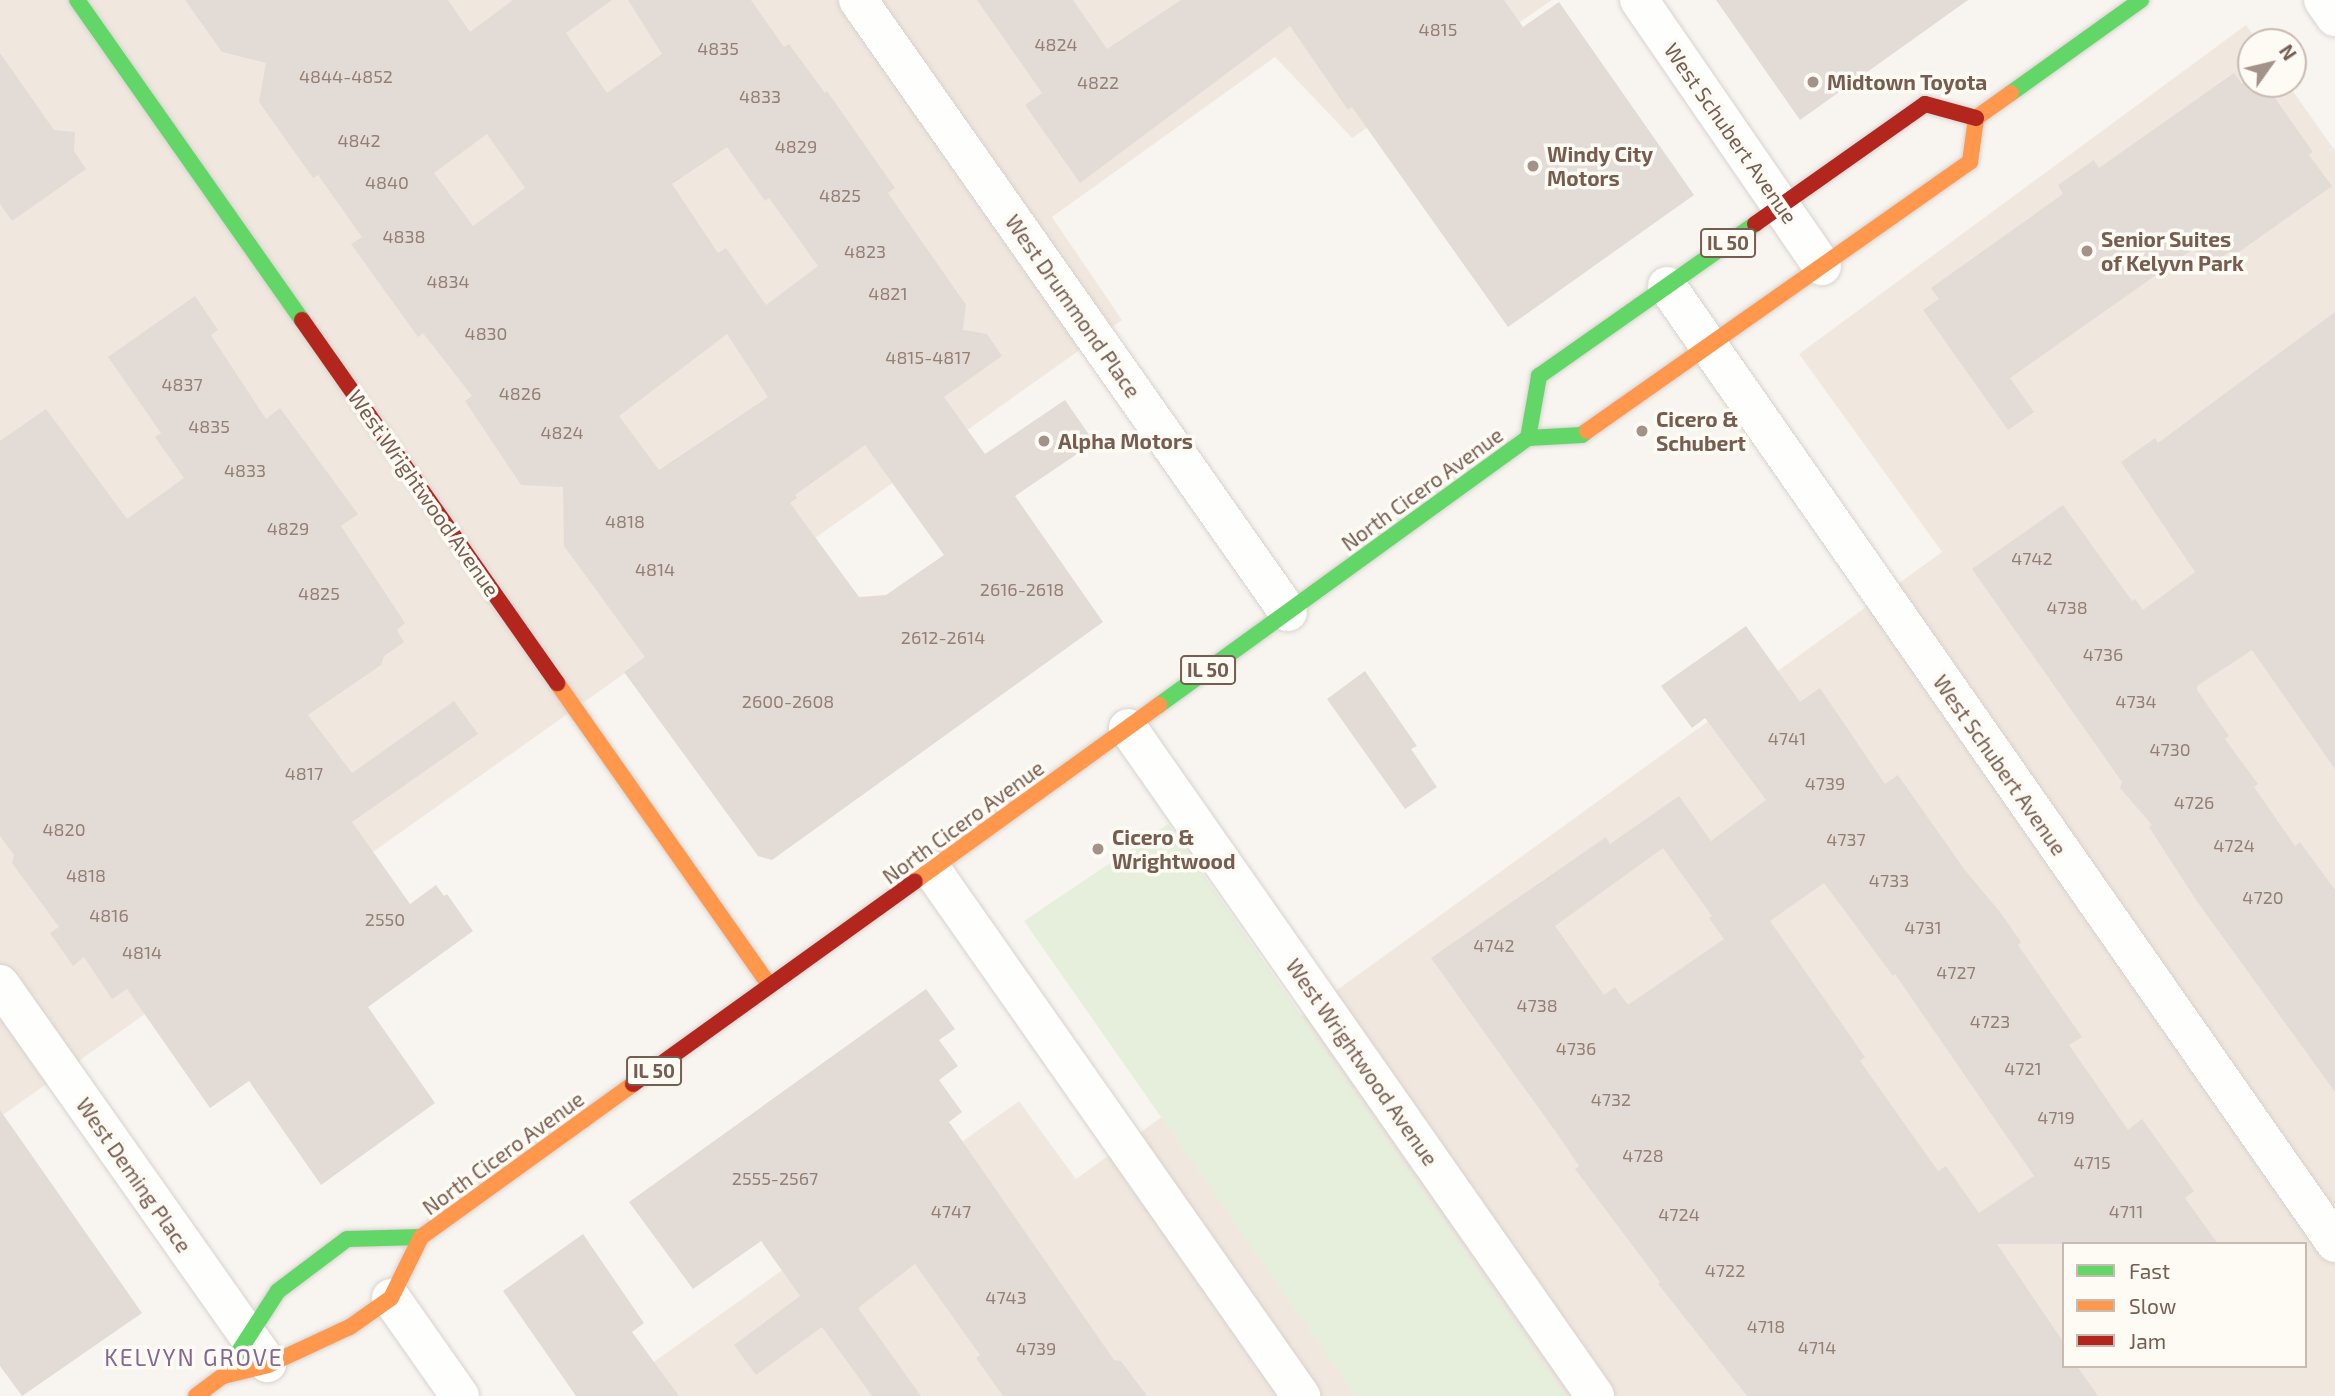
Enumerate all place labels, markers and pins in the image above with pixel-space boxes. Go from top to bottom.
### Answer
place label: Midtown Toyota [1827,69,1988,95]
marker: Midtown Toyota [1805,74,1821,90]
place label: Windy City Motors [1547,141,1654,191]
marker: Windy City Motors [1525,158,1541,174]
place label: Senior Suites of Kelyvn Park [2101,226,2244,276]
marker: Senior Suites of Kelyvn Park [2079,243,2095,259]
place label: Cicero & Schubert [1656,406,1746,456]
marker: Cicero & Schubert [1634,423,1650,439]
place label: Alpha Motors [1058,428,1193,454]
marker: Alpha Motors [1036,433,1052,449]
place label: Cicero & Wrightwood [1112,824,1236,874]
marker: Cicero & Wrightwood [1090,841,1106,857]

